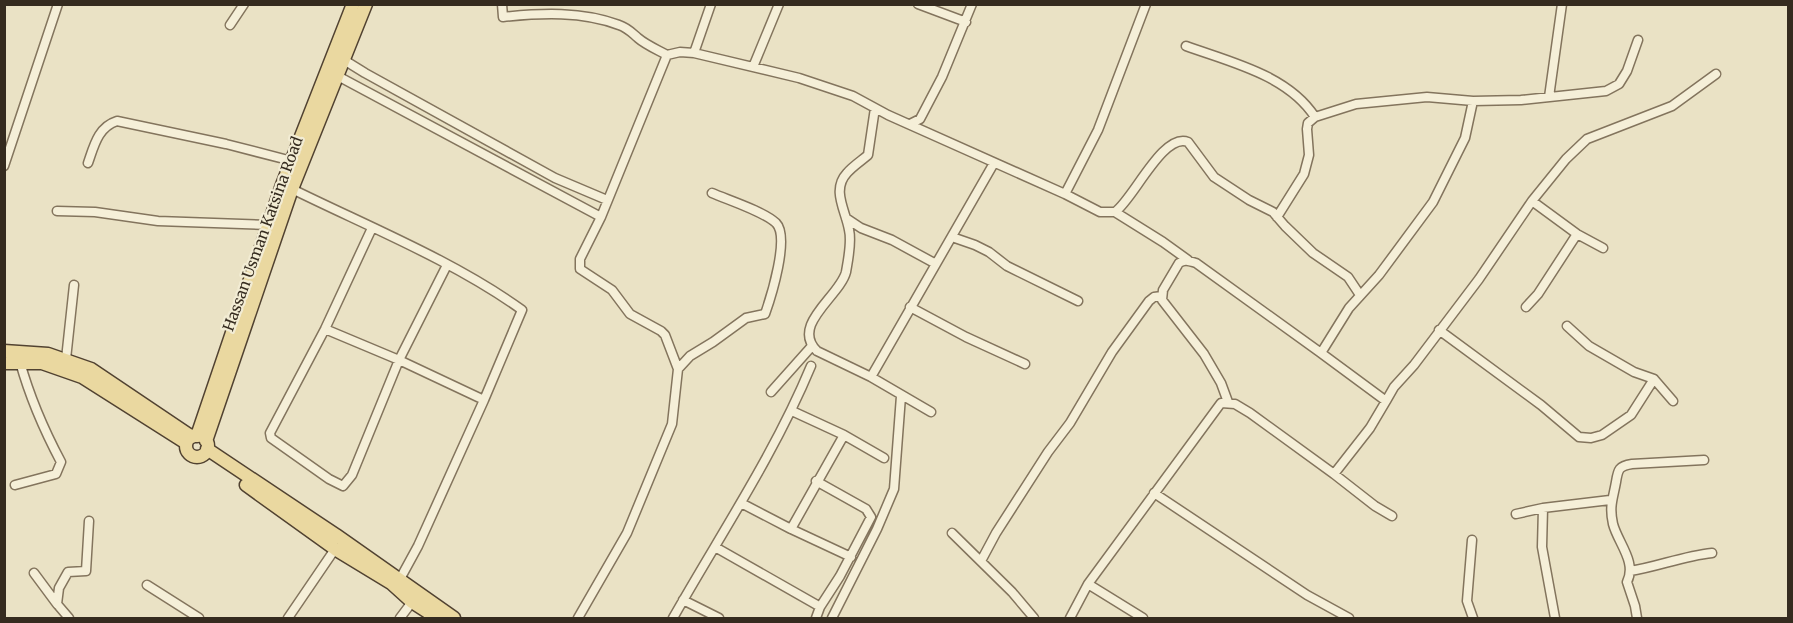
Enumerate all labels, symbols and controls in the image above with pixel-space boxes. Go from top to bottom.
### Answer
street label: Hassan Usman Katsina Road [218,134,307,334]

